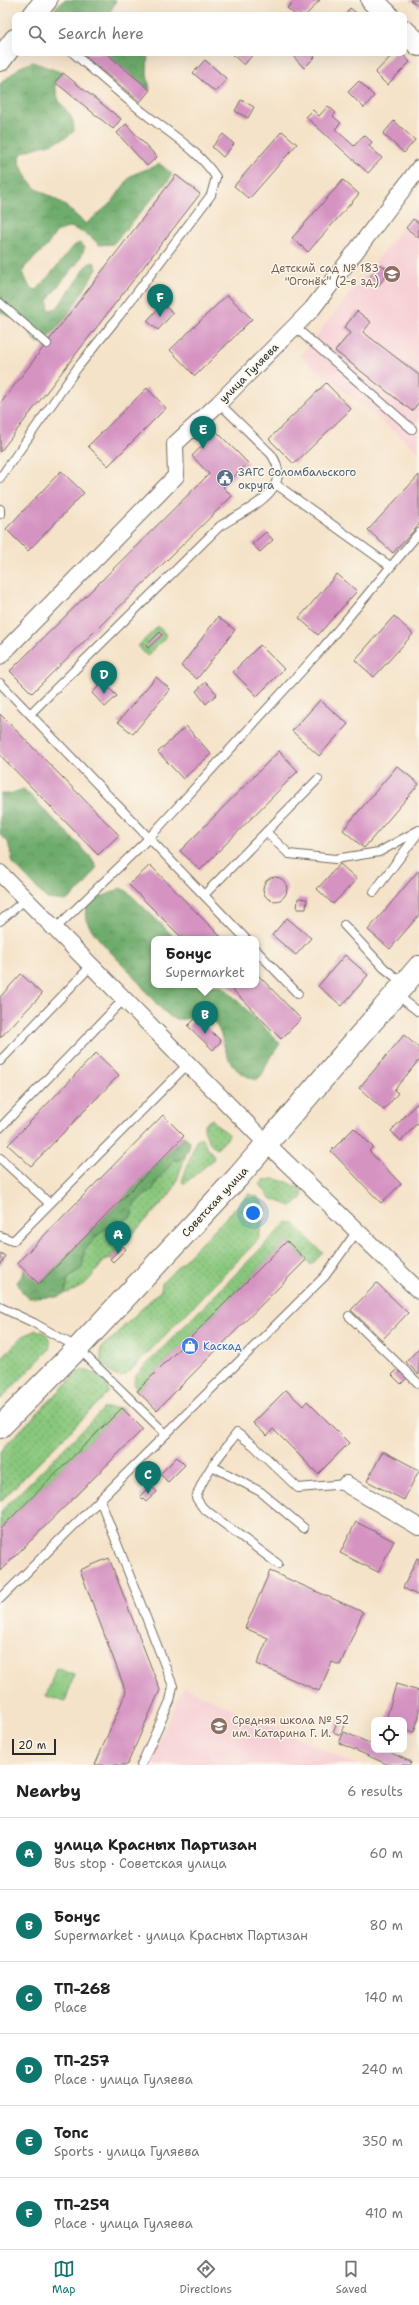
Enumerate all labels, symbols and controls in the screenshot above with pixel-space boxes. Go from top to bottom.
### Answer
search box [12,12,407,56]
icon: search [26,23,48,45]
text: Search here [58,24,144,44]
place label: Детский сад № 183 "Огонёк" (2-е зд.) [271,261,379,289]
school or university icon: Детский сад № 183 "Огонёк" (2-е зд.) [382,264,402,284]
pin: F [147,284,173,317]
street label: улица Гуляева [216,340,282,406]
pin: E [190,416,216,449]
place label: ЗАГС Соломбальского округа [238,465,357,493]
public building icon: ЗАГС Соломбальского округа [215,468,235,488]
pin: D [91,661,117,694]
popup [151,936,259,988]
text: Бонус [165,944,212,964]
text: Supermarket [165,964,245,981]
pin: B [192,1001,218,1034]
street label: Советская улица [178,1164,252,1240]
your location [243,1203,263,1223]
pin: A [105,1221,131,1254]
shop icon: Каскад [180,1336,200,1356]
place label: Каскад [203,1339,242,1354]
pin: C [135,1461,161,1494]
place label: Средняя школа № 52 им. Катарина Г. И. [232,1713,349,1741]
school or university icon: Средняя школа № 52 им. Катарина Г. И. [209,1716,229,1736]
map controls [371,1717,407,1753]
button: locate [371,1717,407,1753]
scale bar [12,1737,56,1756]
text: 20 m [18,1738,46,1753]
text: Nearby [16,1780,81,1802]
text: 6 results [347,1783,403,1800]
text: улица Красных Партизан [54,1835,257,1855]
text: A [24,1845,34,1862]
text: 60 m [370,1845,403,1862]
text: Bus stop · Советская улица [54,1855,227,1872]
text: Бонус [54,1907,100,1927]
text: B [25,1917,33,1934]
text: 80 m [369,1917,403,1934]
text: Supermarket · улица Красных Партизан [54,1927,308,1944]
text: ТП-268 [54,1979,111,1999]
text: C [25,1989,33,2006]
text: 140 m [364,1989,403,2006]
text: Place [54,1999,87,2016]
text: ТП-257 [54,2051,110,2071]
text: D [24,2061,34,2078]
text: 240 m [361,2061,403,2078]
text: Place · улица Гуляева [54,2071,193,2088]
text: Топс [54,2123,89,2143]
text: E [25,2133,33,2150]
text: 350 m [362,2133,403,2150]
text: Sports · улица Гуляева [54,2143,199,2160]
text: ТП-259 [54,2195,109,2215]
text: F [25,2205,33,2222]
text: 410 m [365,2205,403,2222]
text: Place · улица Гуляева [54,2215,193,2232]
tab: Map [52,2258,76,2297]
tab: Directions [179,2258,232,2297]
tab: Saved [336,2258,367,2297]

